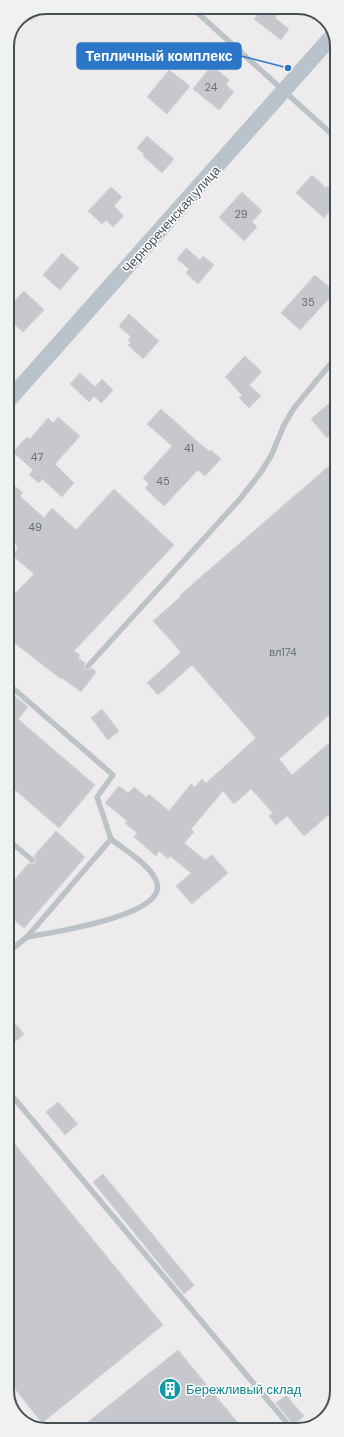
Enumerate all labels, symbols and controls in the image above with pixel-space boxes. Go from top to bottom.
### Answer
callout: Тепличный комплекс [77,43,241,69]
text: Тепличный комплекс [85,47,233,65]
house number: 24 [205,80,218,94]
street label: Чернореченская улица [119,162,225,277]
house number: 29 [234,207,248,221]
house number: 35 [301,295,315,309]
house number: 41 [184,441,194,455]
house number: 47 [31,450,43,464]
house number: 45 [156,474,170,488]
house number: 49 [28,520,42,534]
house number: вл174 [269,645,297,659]
building icon: Бережливый склад [157,1376,183,1402]
place label: Бережливый склад [186,1381,302,1398]

